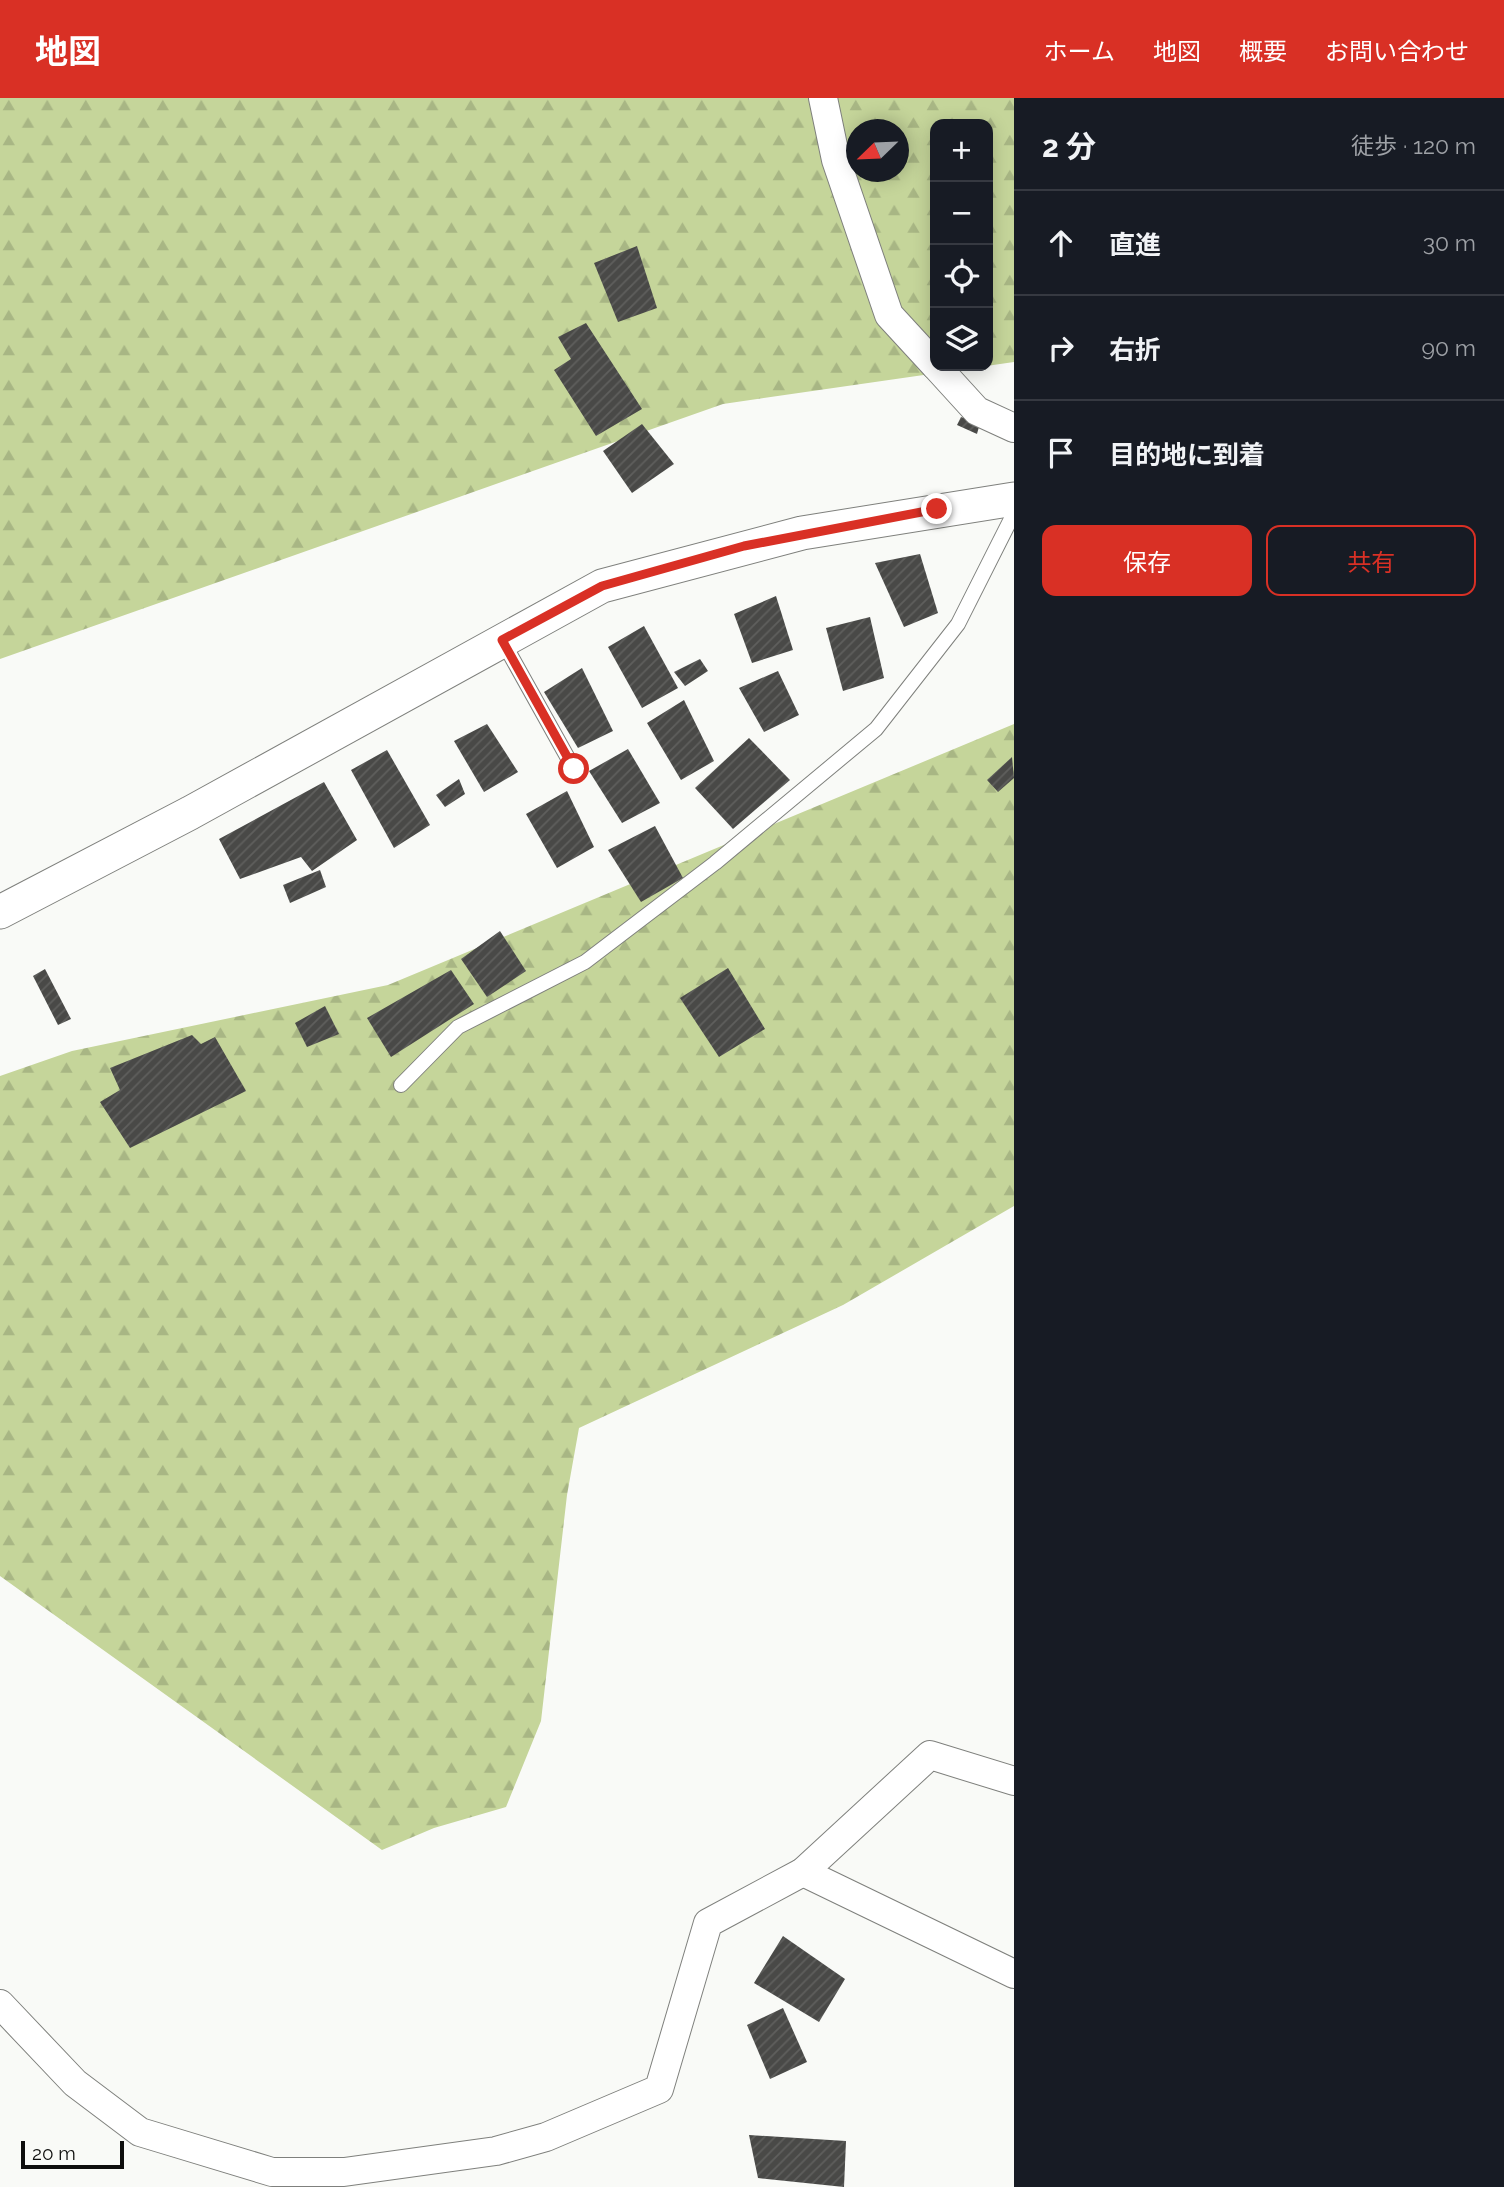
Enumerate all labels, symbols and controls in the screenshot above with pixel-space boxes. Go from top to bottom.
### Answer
text: 地図 [35,32,101,71]
text: ホーム [1044,37,1115,66]
text: 地図 [1153,37,1201,66]
text: 概要 [1239,37,1287,66]
text: お問い合わせ [1325,37,1469,66]
north arrow [846,119,909,182]
map controls [930,119,993,371]
button: + [930,119,993,182]
text: 2 分 [1042,129,1096,164]
text: 徒歩 · 120 m [1351,132,1476,159]
button: − [930,182,993,245]
icon: ahead [1042,224,1080,262]
text: 30 m [1423,229,1476,256]
text: 直進 [1109,230,1161,260]
button: locate [930,245,993,308]
button: layers [930,308,993,371]
icon: right [1042,329,1080,367]
text: 90 m [1421,334,1476,361]
text: 右折 [1109,335,1161,365]
icon: arrive [1042,434,1080,472]
text: 目的地に到着 [1109,440,1265,470]
route end [921,493,952,524]
button: 保存 [1042,525,1252,596]
button: 共有 [1266,525,1476,596]
route start [558,753,589,784]
scale bar [21,2138,124,2170]
text: 20 m [32,2142,76,2164]

